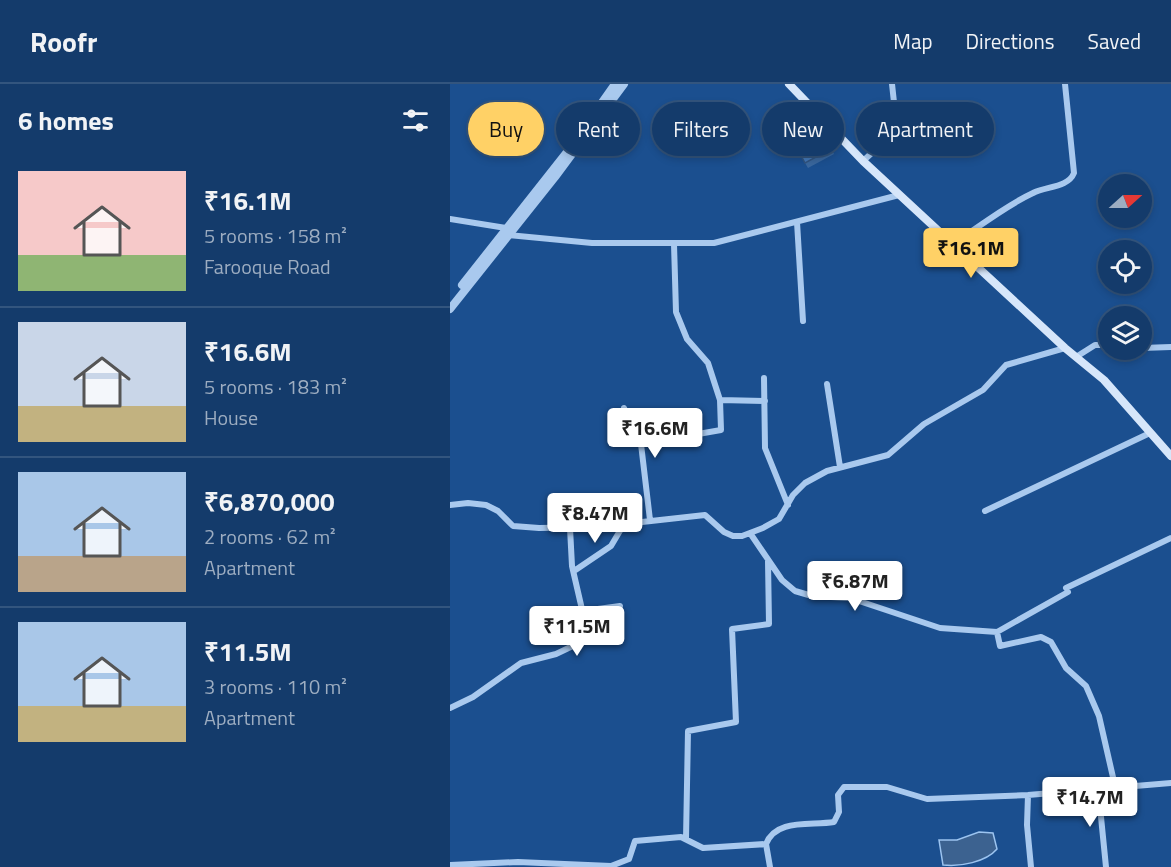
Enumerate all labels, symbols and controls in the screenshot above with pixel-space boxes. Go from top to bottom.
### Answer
text: Roofr [30,20,97,63]
text: Map [893,25,933,57]
text: Directions [966,25,1055,57]
text: Saved [1088,25,1141,57]
text: 6 homes [18,101,114,140]
chip: Buy [468,102,544,156]
chip: Rent [556,102,640,156]
chip: Filters [652,102,750,156]
chip: New [762,102,844,156]
chip: Apartment [856,102,994,156]
icon: filters [399,104,432,137]
north arrow [1098,174,1152,228]
map controls [1098,174,1152,360]
text: ₹16.1M [204,181,292,220]
icon: home [66,195,138,267]
text: 5 rooms · 158 m² [204,220,347,251]
pin: ₹16.1M [922,228,1020,279]
text: ₹16.1M [937,232,1005,263]
button: locate [1098,240,1152,294]
text: Farooque Road [204,251,331,282]
button: layers [1098,306,1152,360]
text: ₹16.6M [204,332,292,371]
icon: home [66,346,138,418]
text: 5 rooms · 183 m² [204,371,347,402]
text: House [204,402,258,433]
pin: ₹16.6M [606,408,704,459]
text: ₹16.6M [621,412,689,443]
text: ₹6,870,000 [204,482,334,521]
pin: ₹8.47M [546,493,644,544]
icon: home [66,496,138,568]
text: ₹8.47M [561,497,629,528]
text: 2 rooms · 62 m² [204,521,336,552]
text: Apartment [204,552,295,583]
pin: ₹6.87M [806,561,904,612]
text: ₹6.87M [821,565,889,596]
pin: ₹11.5M [528,606,626,657]
text: ₹11.5M [543,610,611,641]
text: ₹11.5M [204,632,292,671]
icon: home [66,646,138,718]
text: 3 rooms · 110 m² [204,671,347,702]
text: Apartment [204,702,295,733]
pin: ₹14.7M [1041,777,1139,828]
text: ₹14.7M [1056,781,1124,812]

